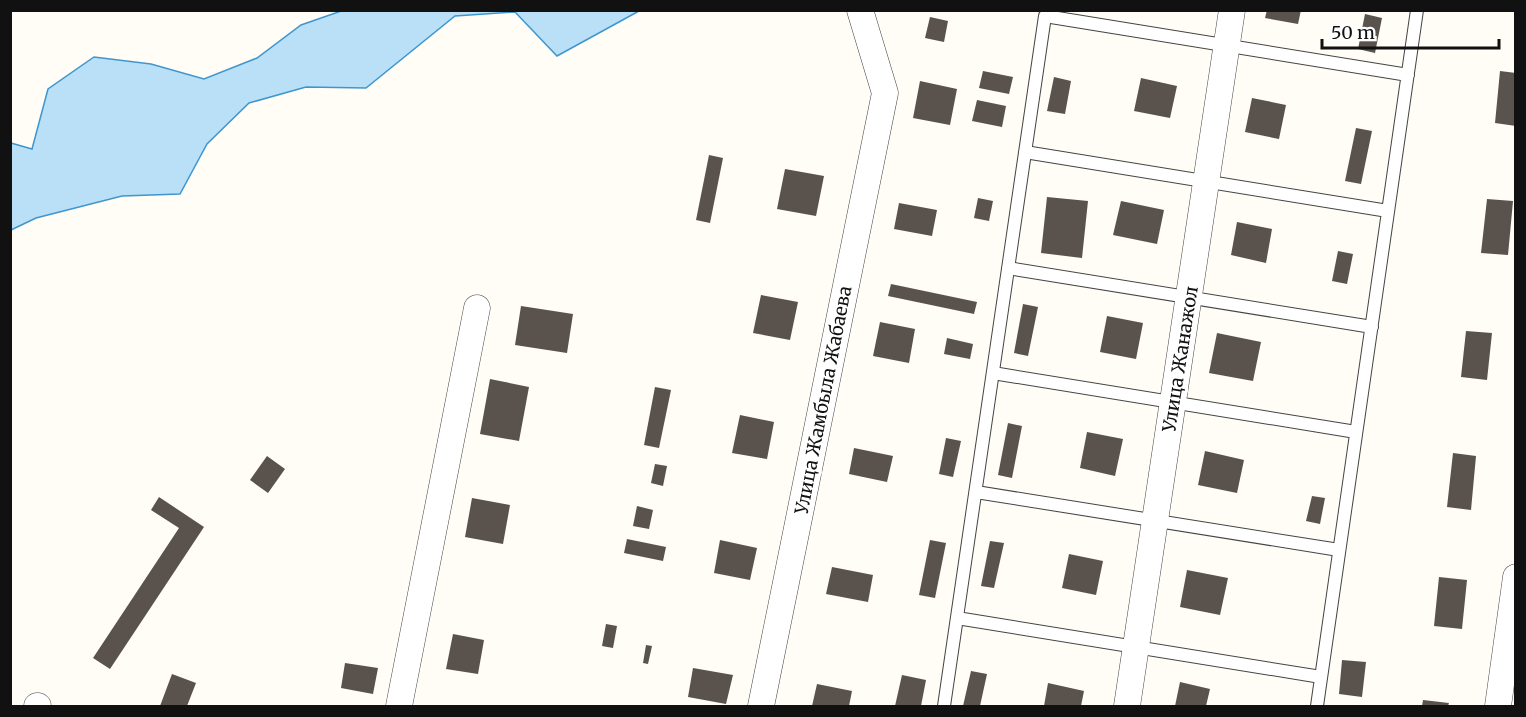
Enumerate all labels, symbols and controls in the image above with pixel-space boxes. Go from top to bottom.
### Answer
scale bar [1322,12,1499,50]
text: 50 m [1331,21,1375,44]
street label: Улица Жамбыла Жабаева [789,283,857,517]
street label: Улица Жанажол [1157,284,1203,434]

